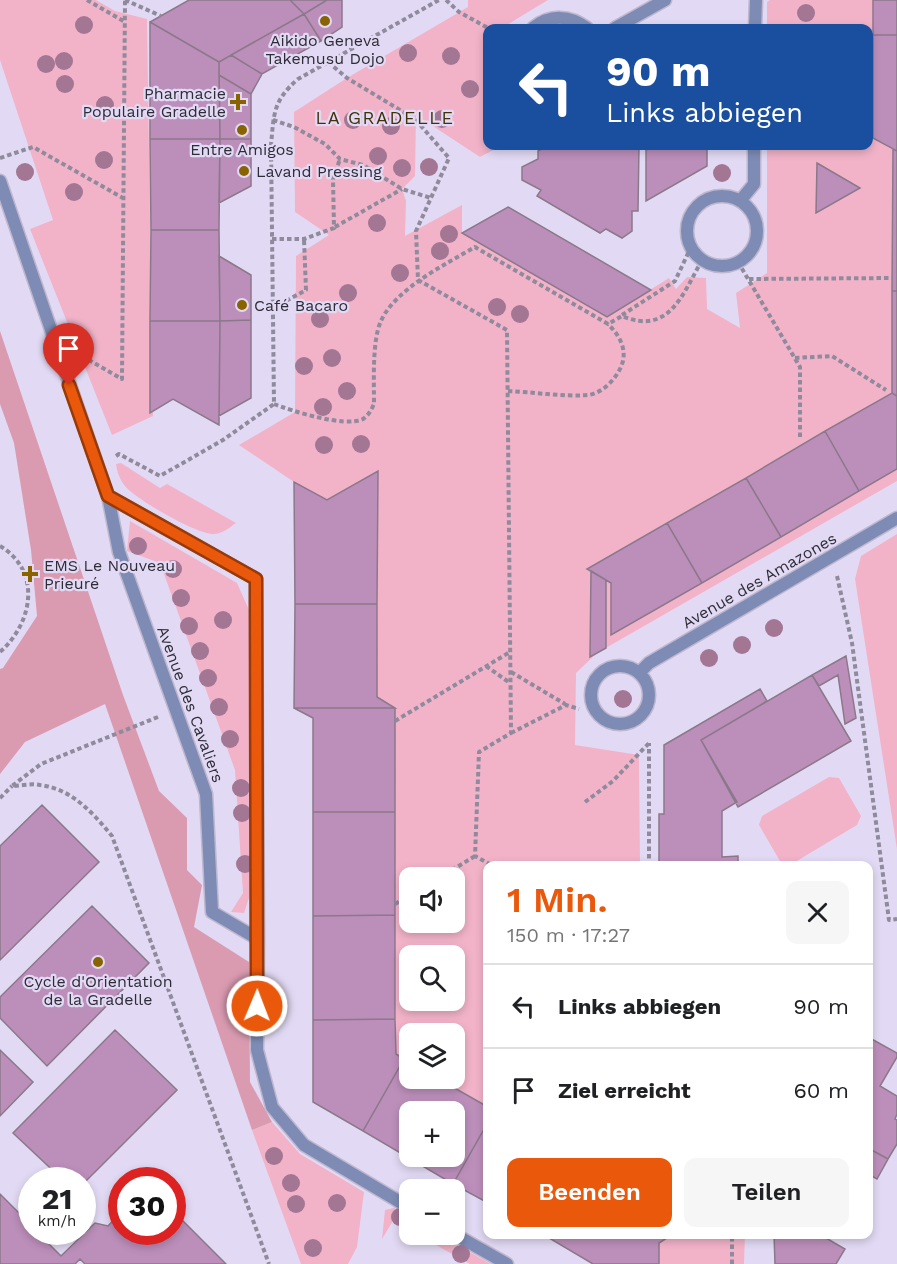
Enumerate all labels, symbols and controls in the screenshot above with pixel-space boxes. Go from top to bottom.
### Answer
marker: Aikido Geneva Takemusu Dojo [318,14,332,28]
place label: Aikido Geneva Takemusu Dojo [266,31,385,68]
text: 90 m [606,47,710,96]
icon: left [507,48,585,126]
place label: Pharmacie Populaire Gradelle [82,84,226,121]
marker: Pharmacie Populaire Gradelle [231,95,245,109]
text: Links abbiegen [606,97,803,129]
district label: LA GRADELLE [316,107,454,128]
marker: Entre Amigos [235,123,249,137]
place label: Entre Amigos [190,140,294,159]
place label: Lavand Pressing [256,162,382,181]
marker: Lavand Pressing [237,164,251,178]
place label: Café Bacaro [254,296,348,315]
marker: Café Bacaro [235,298,249,312]
pin [43,323,94,385]
icon: arrive [52,332,85,365]
street label: Avenue des Amazones [679,528,840,632]
place label: EMS Le Nouveau Prieuré [44,556,175,593]
marker: EMS Le Nouveau Prieuré [21,565,39,583]
street label: Avenue des Cavaliers [153,623,228,785]
map controls [399,867,465,1245]
button: sound [399,867,465,933]
text: 1 Min. [507,879,608,921]
button: close [786,881,849,944]
text: 150 m · 17:27 [507,923,630,947]
button: search [399,945,465,1011]
marker: Cycle d'Orientation de la Gradelle [91,955,105,969]
place label: Cycle d'Orientation de la Gradelle [23,972,173,1009]
position arrow [225,974,289,1038]
icon: left [507,990,540,1023]
text: Links abbiegen [558,994,721,1019]
text: 90 m [793,994,849,1019]
button: layers [399,1023,465,1089]
icon: arrive [507,1074,540,1107]
text: Ziel erreicht [558,1078,691,1103]
text: 60 m [793,1078,849,1103]
button: + [399,1101,465,1167]
button: Beenden [507,1158,672,1227]
button: Teilen [684,1158,849,1227]
speed limit sign: 30 [108,1167,186,1245]
button: − [399,1179,465,1245]
text: 21 [42,1181,72,1216]
text: km/h [38,1212,76,1230]

